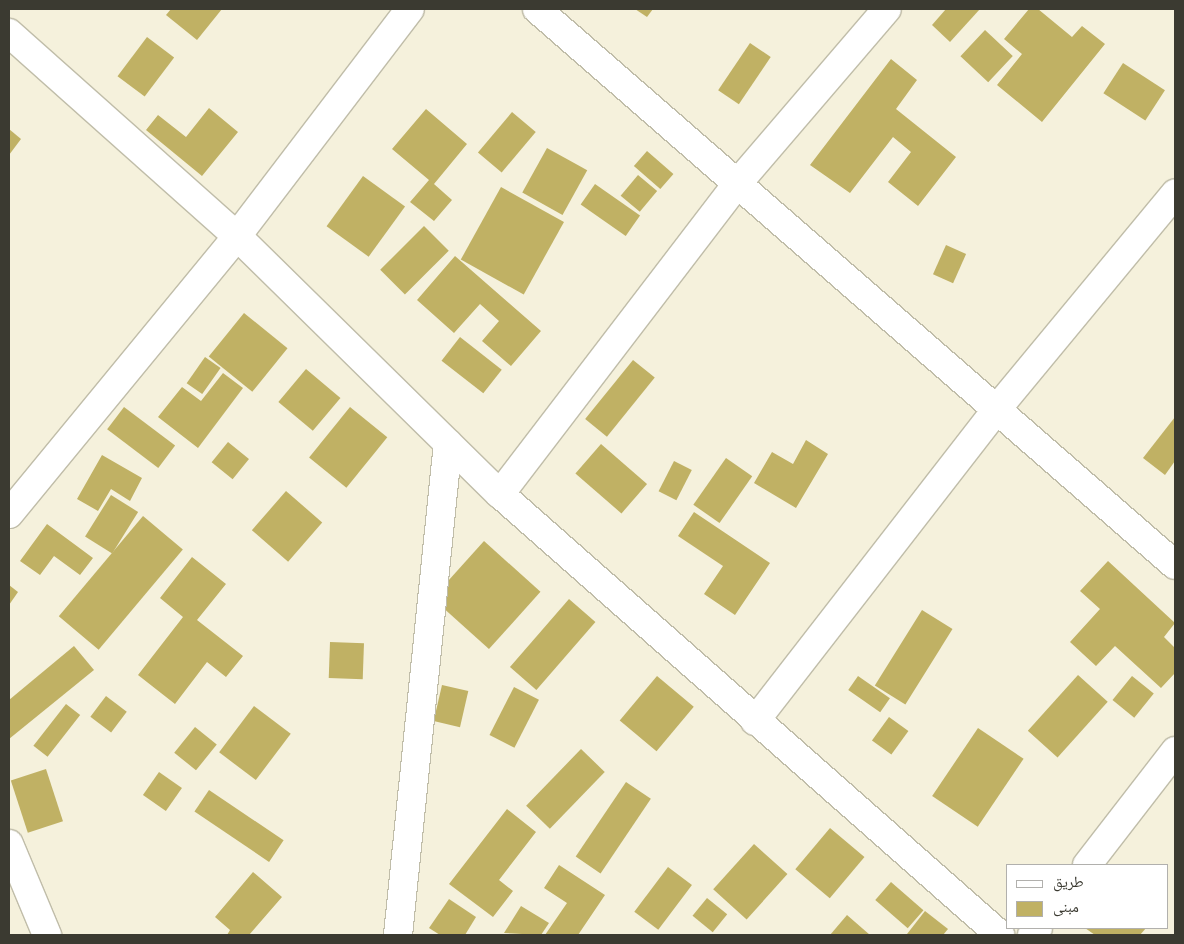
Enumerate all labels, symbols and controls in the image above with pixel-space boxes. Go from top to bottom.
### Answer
legend [1006,864,1169,929]
text: طريق [1053,871,1084,892]
text: مبنى [1053,896,1079,917]

